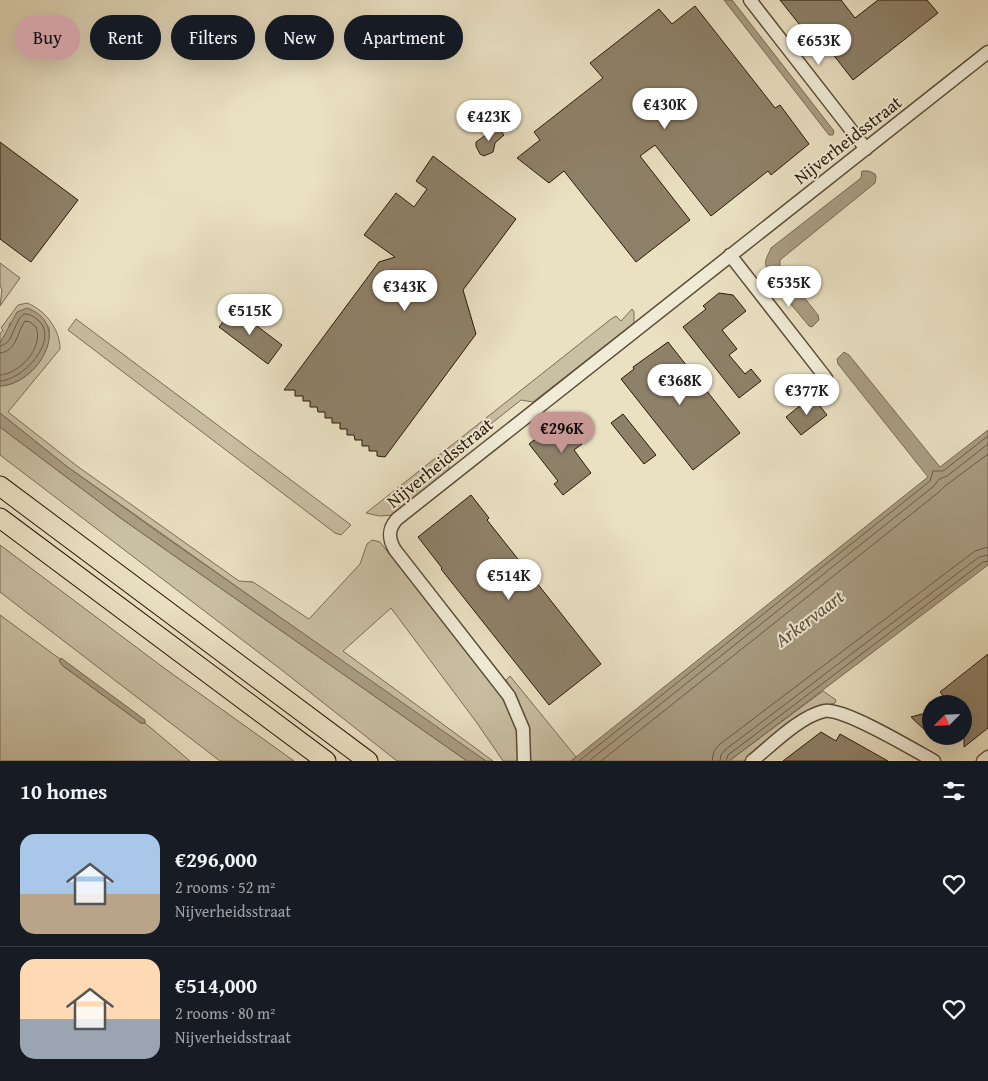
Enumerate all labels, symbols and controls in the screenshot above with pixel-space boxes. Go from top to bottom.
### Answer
chip: Buy [15,15,80,60]
chip: Rent [90,15,161,60]
chip: Filters [171,15,255,60]
chip: New [265,15,334,60]
chip: Apartment [344,15,463,60]
pin: €653K [784,23,854,66]
text: €653K [797,28,841,52]
pin: €430K [630,88,700,130]
street label: Nijverheidsstraat [788,88,908,190]
text: €430K [643,92,687,116]
pin: €423K [454,100,524,142]
text: €423K [467,104,511,128]
pin: €535K [754,266,824,308]
pin: €343K [370,270,440,312]
text: €535K [767,270,811,294]
text: €343K [383,274,427,298]
pin: €515K [215,294,285,336]
text: €515K [228,298,272,322]
pin: €368K [645,364,715,406]
text: €368K [658,368,702,392]
pin: €377K [772,374,842,416]
text: €377K [785,378,829,402]
street label: Nijverheidsstraat [380,411,499,514]
pin: €296K [527,412,597,454]
text: €296K [540,416,584,440]
pin: €514K [474,558,544,601]
text: €514K [487,563,531,587]
water label: Arkervaart [768,582,850,654]
north arrow [922,695,972,745]
map controls [922,695,972,745]
text: 10 homes [20,776,107,807]
icon: filters [940,777,968,805]
text: €296,000 [175,844,257,875]
icon: home [60,854,120,914]
icon: heart [940,870,968,898]
text: 2 rooms · 52 m² [175,875,275,899]
text: Nijverheidsstraat [175,899,291,923]
text: €514,000 [175,970,257,1001]
icon: home [60,979,120,1039]
icon: heart [940,995,968,1023]
text: 2 rooms · 80 m² [175,1001,275,1025]
text: Nijverheidsstraat [175,1025,291,1049]

